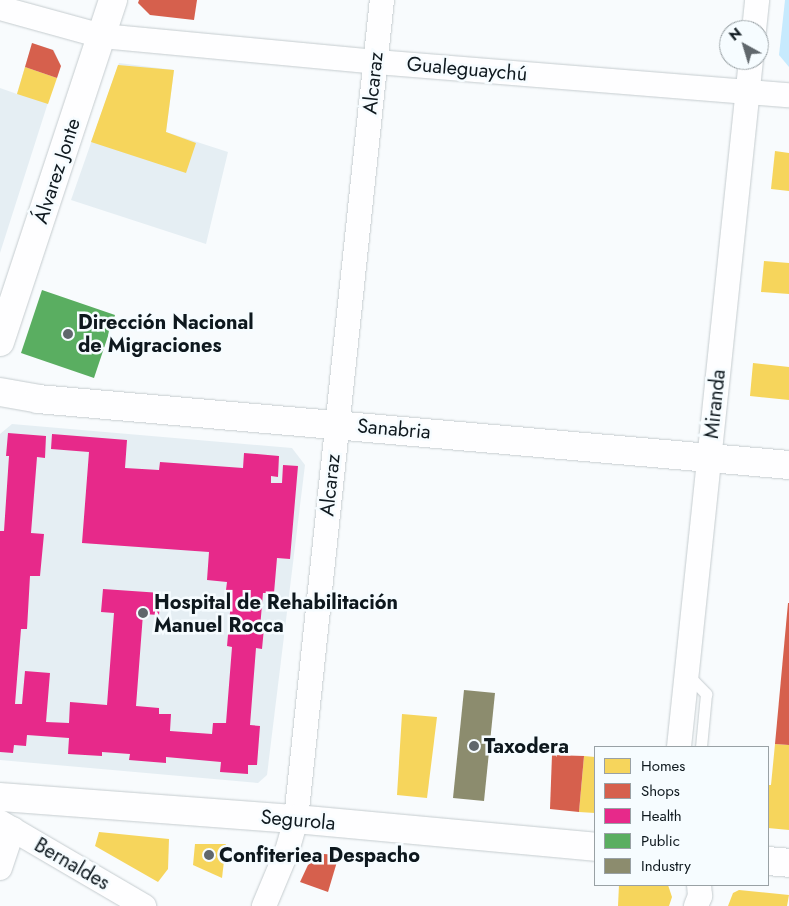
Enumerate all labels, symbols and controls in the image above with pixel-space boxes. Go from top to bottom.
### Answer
north arrow [719,20,769,70]
text: N [725,23,746,45]
street label: Alcaraz [358,51,388,115]
street label: Gualeguaychú [406,52,528,86]
street label: Álvarez Jonte [29,115,85,227]
place label: Dirección Nacional de Migraciones [78,310,254,357]
marker: Dirección Nacional de Migraciones [62,328,74,340]
street label: Miranda [699,368,731,440]
street label: Sanabria [356,414,432,444]
street label: Alcaraz [315,453,345,517]
place label: Hospital de Rehabilitación Manuel Rocca [154,590,398,637]
marker: Hospital de Rehabilitación Manuel Rocca [136,606,150,620]
place label: Taxodera [484,734,569,758]
marker: Taxodera [468,740,480,752]
legend [594,746,769,886]
text: Homes [641,755,685,777]
text: Shops [641,780,680,802]
street label: Segurola [260,805,336,835]
text: Health [641,805,682,827]
text: Public [641,830,680,852]
street label: Bernaldes [30,833,114,895]
place label: Confiteriea Despacho [219,843,420,867]
marker: Confiteriea Despacho [203,849,215,861]
text: Industry [641,855,691,877]

